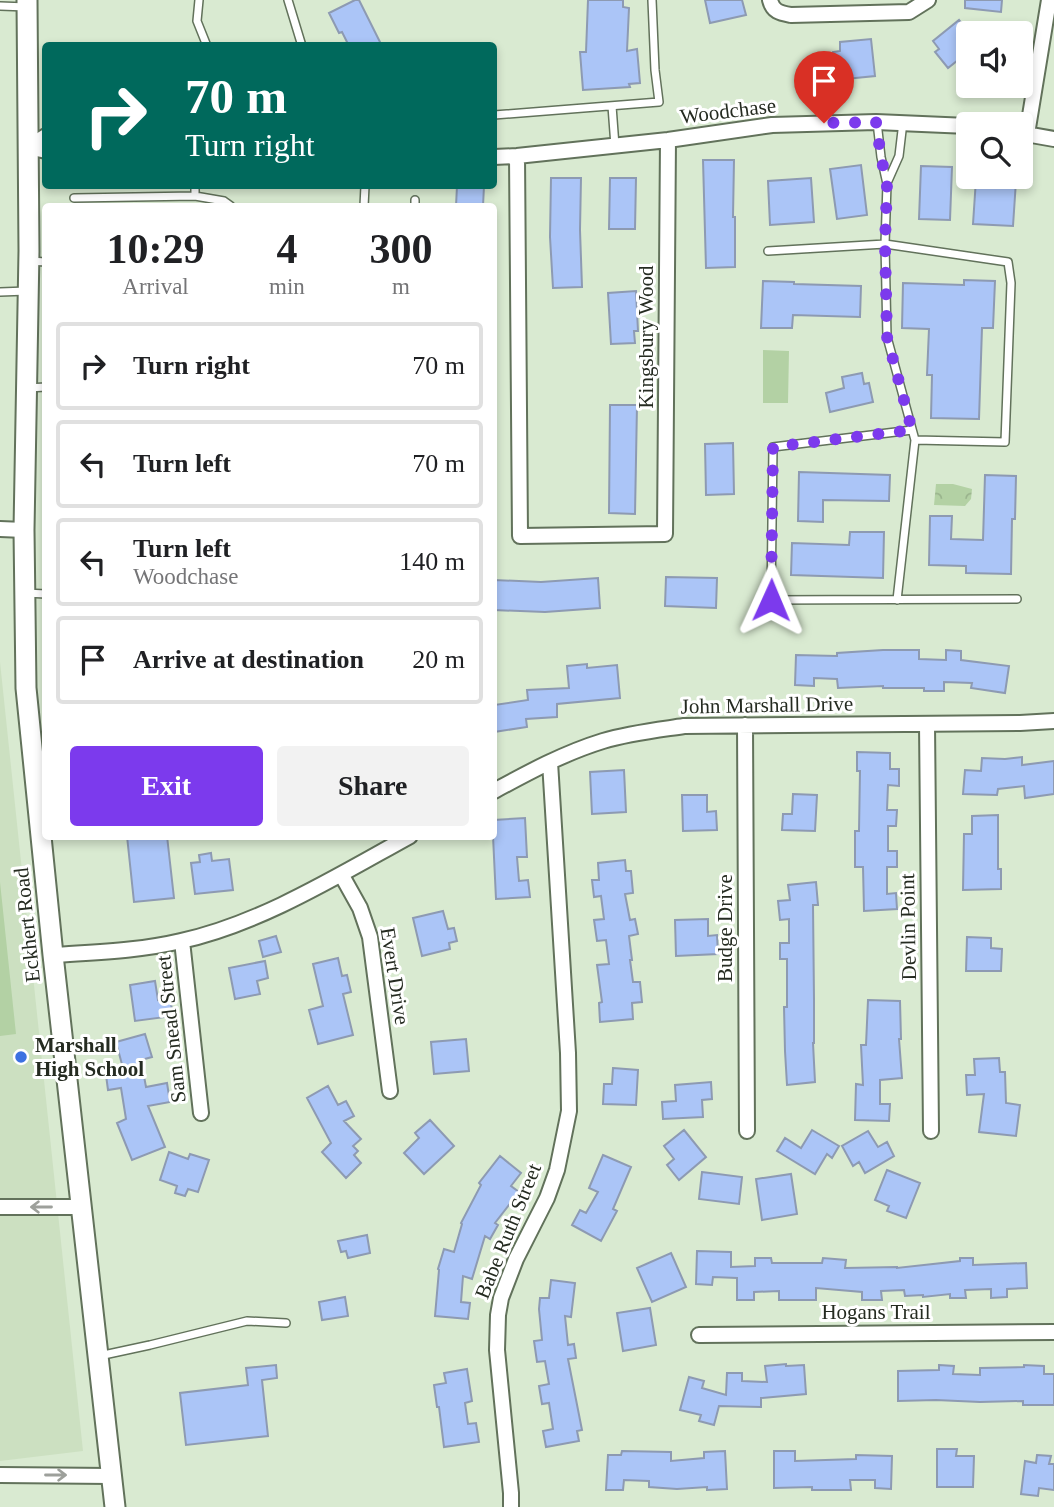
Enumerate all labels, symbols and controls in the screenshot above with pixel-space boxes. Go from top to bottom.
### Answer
map controls [956,21,1033,189]
button: sound [956,21,1033,98]
pin [794,51,854,123]
icon: arrive [805,62,843,100]
text: 70 m [185,69,287,124]
icon: right [70,70,161,161]
street label: Woodchase [679,93,777,129]
button: search [956,112,1033,189]
text: Turn right [185,127,315,163]
text: 10:29 [107,226,205,272]
text: 4 [276,226,297,272]
text: 300 [369,226,432,272]
street label: Kingsbury Wood [634,265,658,409]
text: Arrival [122,274,189,299]
text: min [269,274,305,299]
text: m [392,274,410,299]
icon: right [74,347,112,385]
text: Turn right [133,351,250,380]
text: 70 m [412,351,465,380]
icon: left [74,445,112,483]
text: Turn left [133,449,231,478]
text: 70 m [412,449,465,478]
text: Turn left [133,534,231,563]
icon: left [74,543,112,581]
text: 140 m [399,547,465,576]
position arrow [734,563,808,637]
text: Woodchase [133,564,238,589]
icon: arrive [74,641,112,679]
text: Arrive at destination [133,645,364,674]
text: 20 m [412,645,465,674]
street label: John Marshall Drive [680,691,854,719]
button: Exit [70,746,263,826]
button: Share [277,746,469,826]
street label: Eckhert Road [9,866,45,983]
street label: Devlin Point [895,873,921,981]
street label: Budge Drive [713,874,737,982]
street label: Evert Drive [375,925,415,1027]
street label: Sam Snead Street [151,954,191,1104]
place label: Marshall High School [35,1033,144,1081]
marker: Marshall High School [13,1049,29,1065]
street label: Babe Ruth Street [470,1160,546,1302]
one-way arrow [30,1200,53,1214]
street label: Hogans Trail [821,1300,931,1324]
one-way arrow [44,1469,67,1482]

